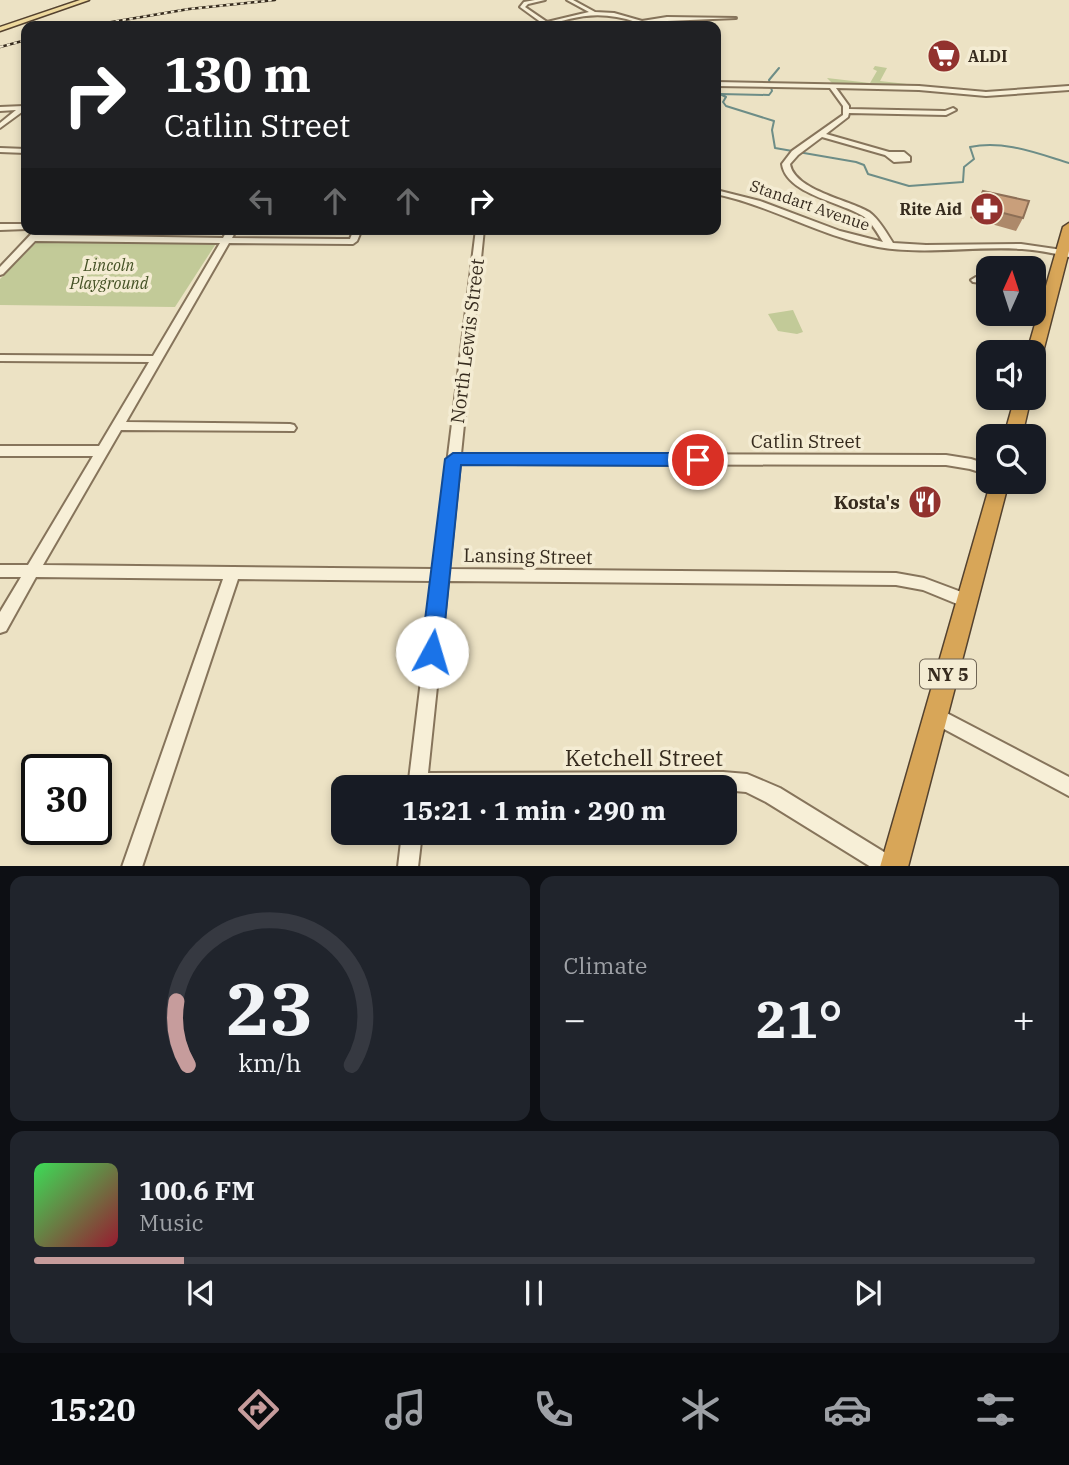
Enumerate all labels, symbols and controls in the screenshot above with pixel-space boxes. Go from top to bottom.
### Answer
supermarket icon: ALDI [925,37,963,75]
text: 130 m [164,42,311,105]
place label: ALDI [968,46,1007,66]
icon: right [49,49,140,140]
text: Catlin Street [164,104,350,146]
street label: Standart Avenue [747,175,873,235]
icon: left [243,182,281,220]
icon: ahead [316,182,354,220]
icon: ahead [389,182,427,220]
icon: right [462,182,500,220]
pharmacy icon: Rite Aid [968,190,1006,228]
place label: Rite Aid [899,199,962,219]
park label: Lincoln Playground [69,255,149,293]
north arrow [976,256,1046,326]
map controls [976,256,1046,494]
street label: North Lewis Street [445,257,489,425]
button: sound [976,340,1046,410]
button: search [976,424,1046,494]
street label: Catlin Street [751,429,862,453]
pin [668,430,728,490]
icon: arrive [679,441,717,479]
restaurant icon: Kosta's [906,483,944,521]
place label: Kosta's [834,490,900,514]
street label: Lansing Street [463,543,593,569]
position arrow [395,615,469,689]
road number: NY 5 [920,660,976,688]
street label: Ketchell Street [565,742,723,772]
speed limit sign: 30 [21,754,112,845]
text: 15:21 · 1 min · 290 m [402,793,666,827]
text: Climate [564,950,647,980]
text: 23 [226,960,313,1055]
text: 21° [756,985,843,1052]
text: − [564,994,586,1043]
text: + [1012,994,1035,1043]
text: km/h [238,1045,301,1078]
text: 100.6 FM [139,1173,255,1207]
text: Music [139,1207,204,1237]
icon: previous [182,1274,220,1312]
icon: pause [515,1274,553,1312]
icon: next [849,1274,887,1312]
icon: directions [234,1385,283,1434]
icon: music [381,1385,430,1434]
icon: phone [529,1385,578,1434]
icon: climate [676,1385,725,1434]
icon: car [823,1385,872,1434]
icon: filters [971,1385,1020,1434]
text: 15:20 [49,1388,136,1430]

